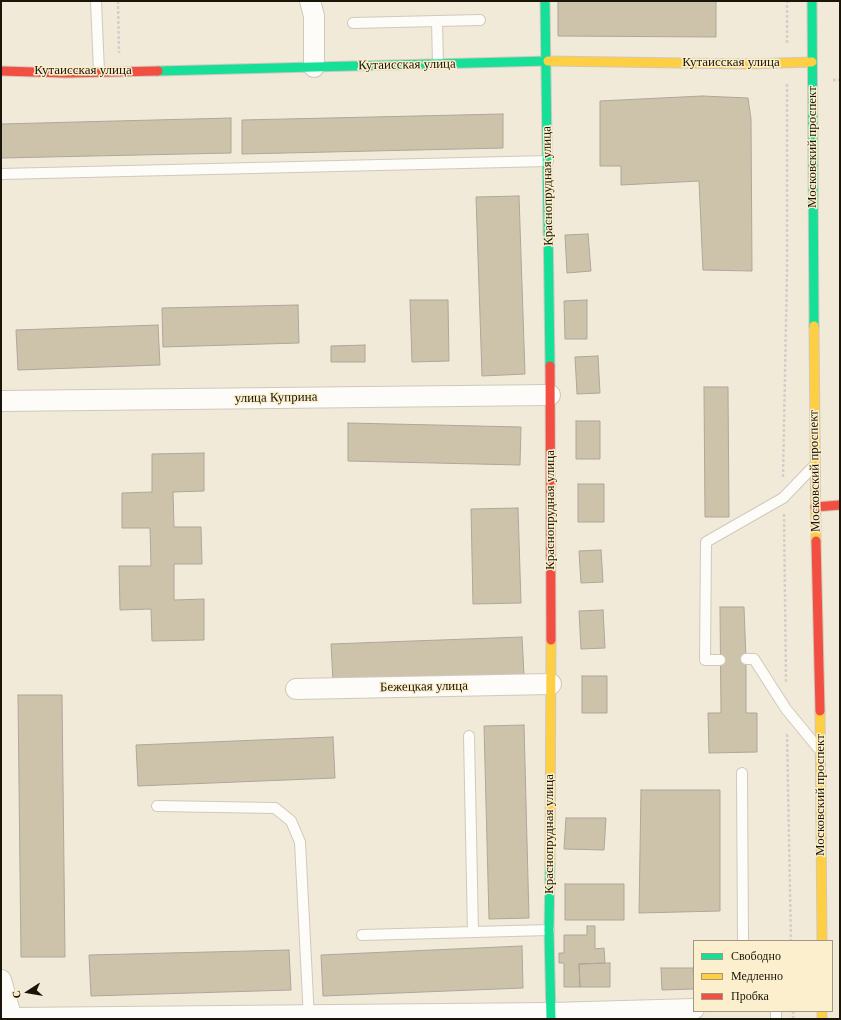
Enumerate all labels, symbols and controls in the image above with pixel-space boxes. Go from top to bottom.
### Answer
street label: Кутаисская улица [682,55,780,71]
street label: Кутаисская улица [358,56,456,74]
street label: Кутаисская улица [34,63,132,79]
street label: Московский проспект [805,86,821,208]
street label: Краснопрудная улица [539,126,557,246]
street label: улица Куприна [235,389,317,407]
street label: Московский проспект [806,410,824,532]
street label: Краснопрудная улица [543,450,559,570]
street label: Бежецкая улица [380,678,468,696]
street label: Московский проспект [813,734,829,856]
street label: Краснопрудная улица [542,774,558,894]
legend [693,940,833,1012]
text: Свободно [731,949,781,963]
text: Медленно [731,969,783,983]
north arrow [8,972,48,1012]
text: С [10,989,23,1000]
text: Пробка [731,989,769,1003]

